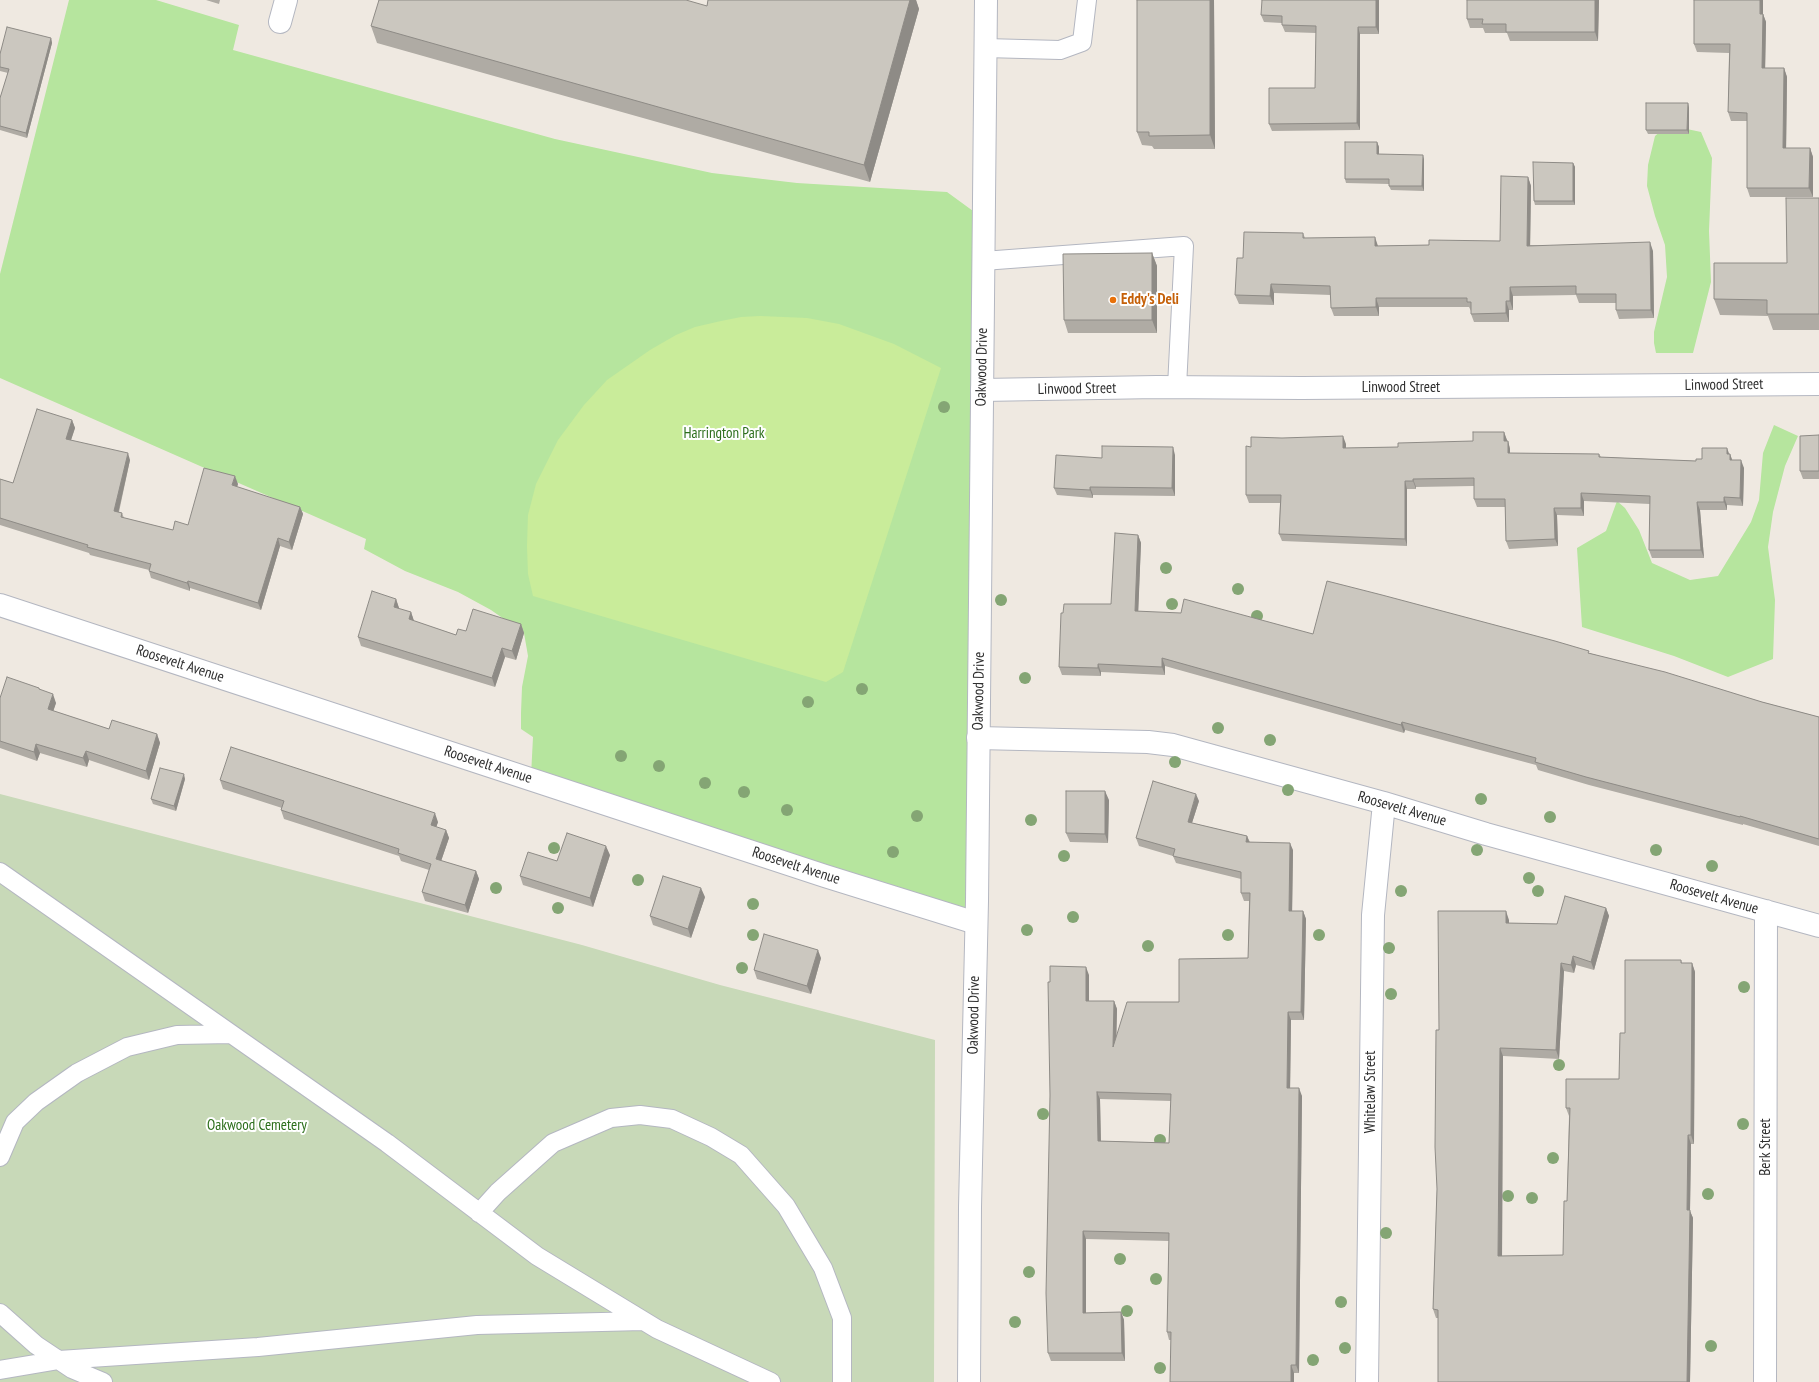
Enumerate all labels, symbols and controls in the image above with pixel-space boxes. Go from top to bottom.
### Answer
place label: Eddy's Deli [1121,291,1179,309]
marker: Eddy's Deli [1108,295,1118,305]
street label: Oakwood Drive [972,328,992,406]
street label: Linwood Street [1685,375,1763,395]
street label: Linwood Street [1038,379,1116,399]
street label: Linwood Street [1362,379,1440,397]
park label: Harrington Park [683,425,765,443]
street label: Roosevelt Avenue [134,641,226,687]
street label: Oakwood Drive [969,652,989,730]
street label: Roosevelt Avenue [442,742,534,788]
street label: Roosevelt Avenue [1356,788,1448,830]
street label: Roosevelt Avenue [750,843,842,889]
street label: Roosevelt Avenue [1668,876,1760,918]
street label: Oakwood Drive [964,976,984,1054]
street label: Whitelaw Street [1362,1051,1380,1133]
park label: Oakwood Cemetery [207,1117,307,1135]
street label: Berk Street [1757,1118,1775,1176]

